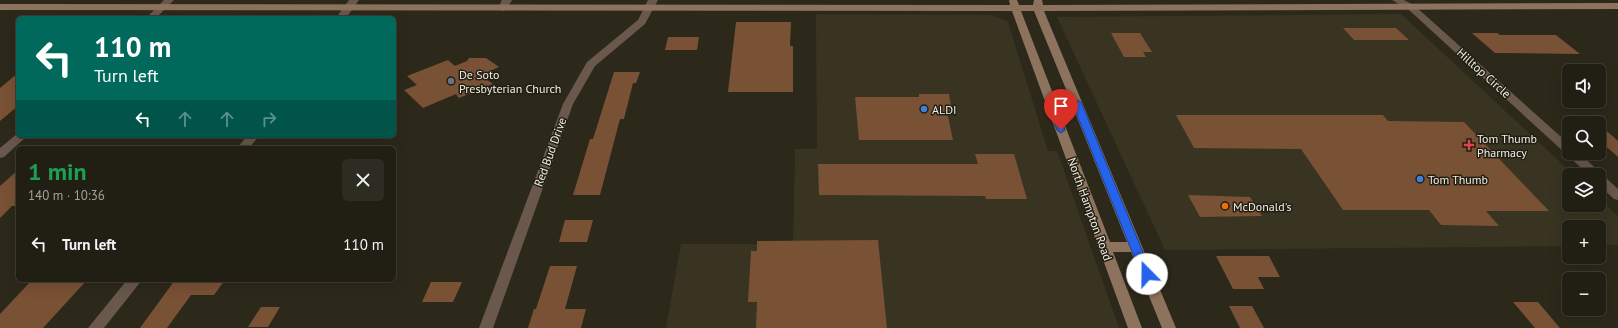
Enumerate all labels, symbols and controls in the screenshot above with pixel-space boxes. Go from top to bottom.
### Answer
text: 110 m [94,28,171,65]
icon: left [28,32,80,84]
street label: Hilltop Circle [1454,45,1514,101]
text: Turn left [94,64,159,87]
map controls [1562,64,1606,316]
button: sound [1562,64,1606,108]
place label: De Soto Presbyterian Church [459,67,561,96]
marker: De Soto Presbyterian Church [446,76,456,86]
pin [1044,89,1078,130]
icon: arrive [1050,95,1072,117]
place label: ALDI [932,102,957,117]
marker: ALDI [919,104,929,114]
icon: left [132,108,154,130]
icon: ahead [174,108,196,130]
icon: ahead [216,108,238,130]
icon: right [258,108,280,130]
street label: Red Bud Drive [531,115,569,189]
button: search [1562,116,1606,160]
place label: Tom Thumb Pharmacy [1477,131,1537,160]
marker: Tom Thumb Pharmacy [1464,140,1474,150]
street label: North Hampton Road [1064,155,1116,263]
text: 1 min [28,156,87,187]
button: close [342,159,384,201]
button: layers [1562,168,1606,212]
place label: Tom Thumb [1428,172,1488,187]
marker: Tom Thumb [1415,174,1425,184]
text: 140 m · 10:36 [28,187,105,204]
place label: McDonald's [1233,199,1292,214]
marker: McDonald's [1220,201,1230,211]
button: + [1562,220,1606,264]
icon: left [28,233,50,255]
text: Turn left [62,235,116,254]
text: 110 m [343,235,384,254]
position arrow [1126,253,1168,295]
button: − [1562,272,1606,316]

